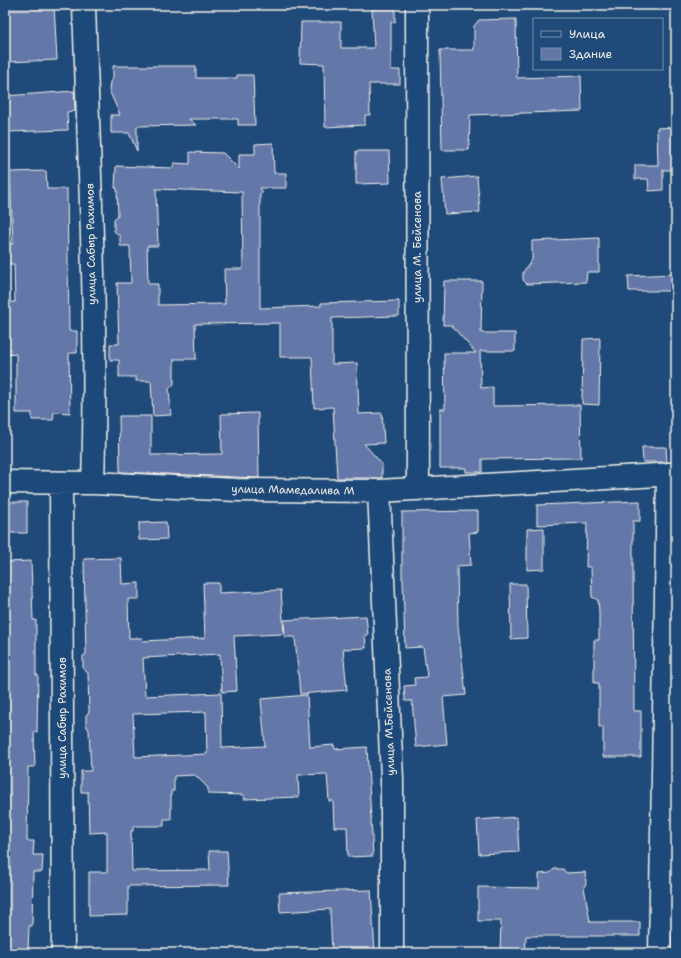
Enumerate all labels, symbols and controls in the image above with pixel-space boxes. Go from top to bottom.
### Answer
legend [533,18,663,70]
text: Улица [569,26,606,42]
text: Здание [569,46,613,62]
street label: улица Сабыр Рахимов [82,183,100,305]
street label: улица М. Бейсенова [410,191,425,303]
street label: улица Мамедалива М [231,481,355,499]
street label: улица Сабыр Рахимов [55,657,70,779]
street label: улица М.Бейсенова [380,668,398,776]

